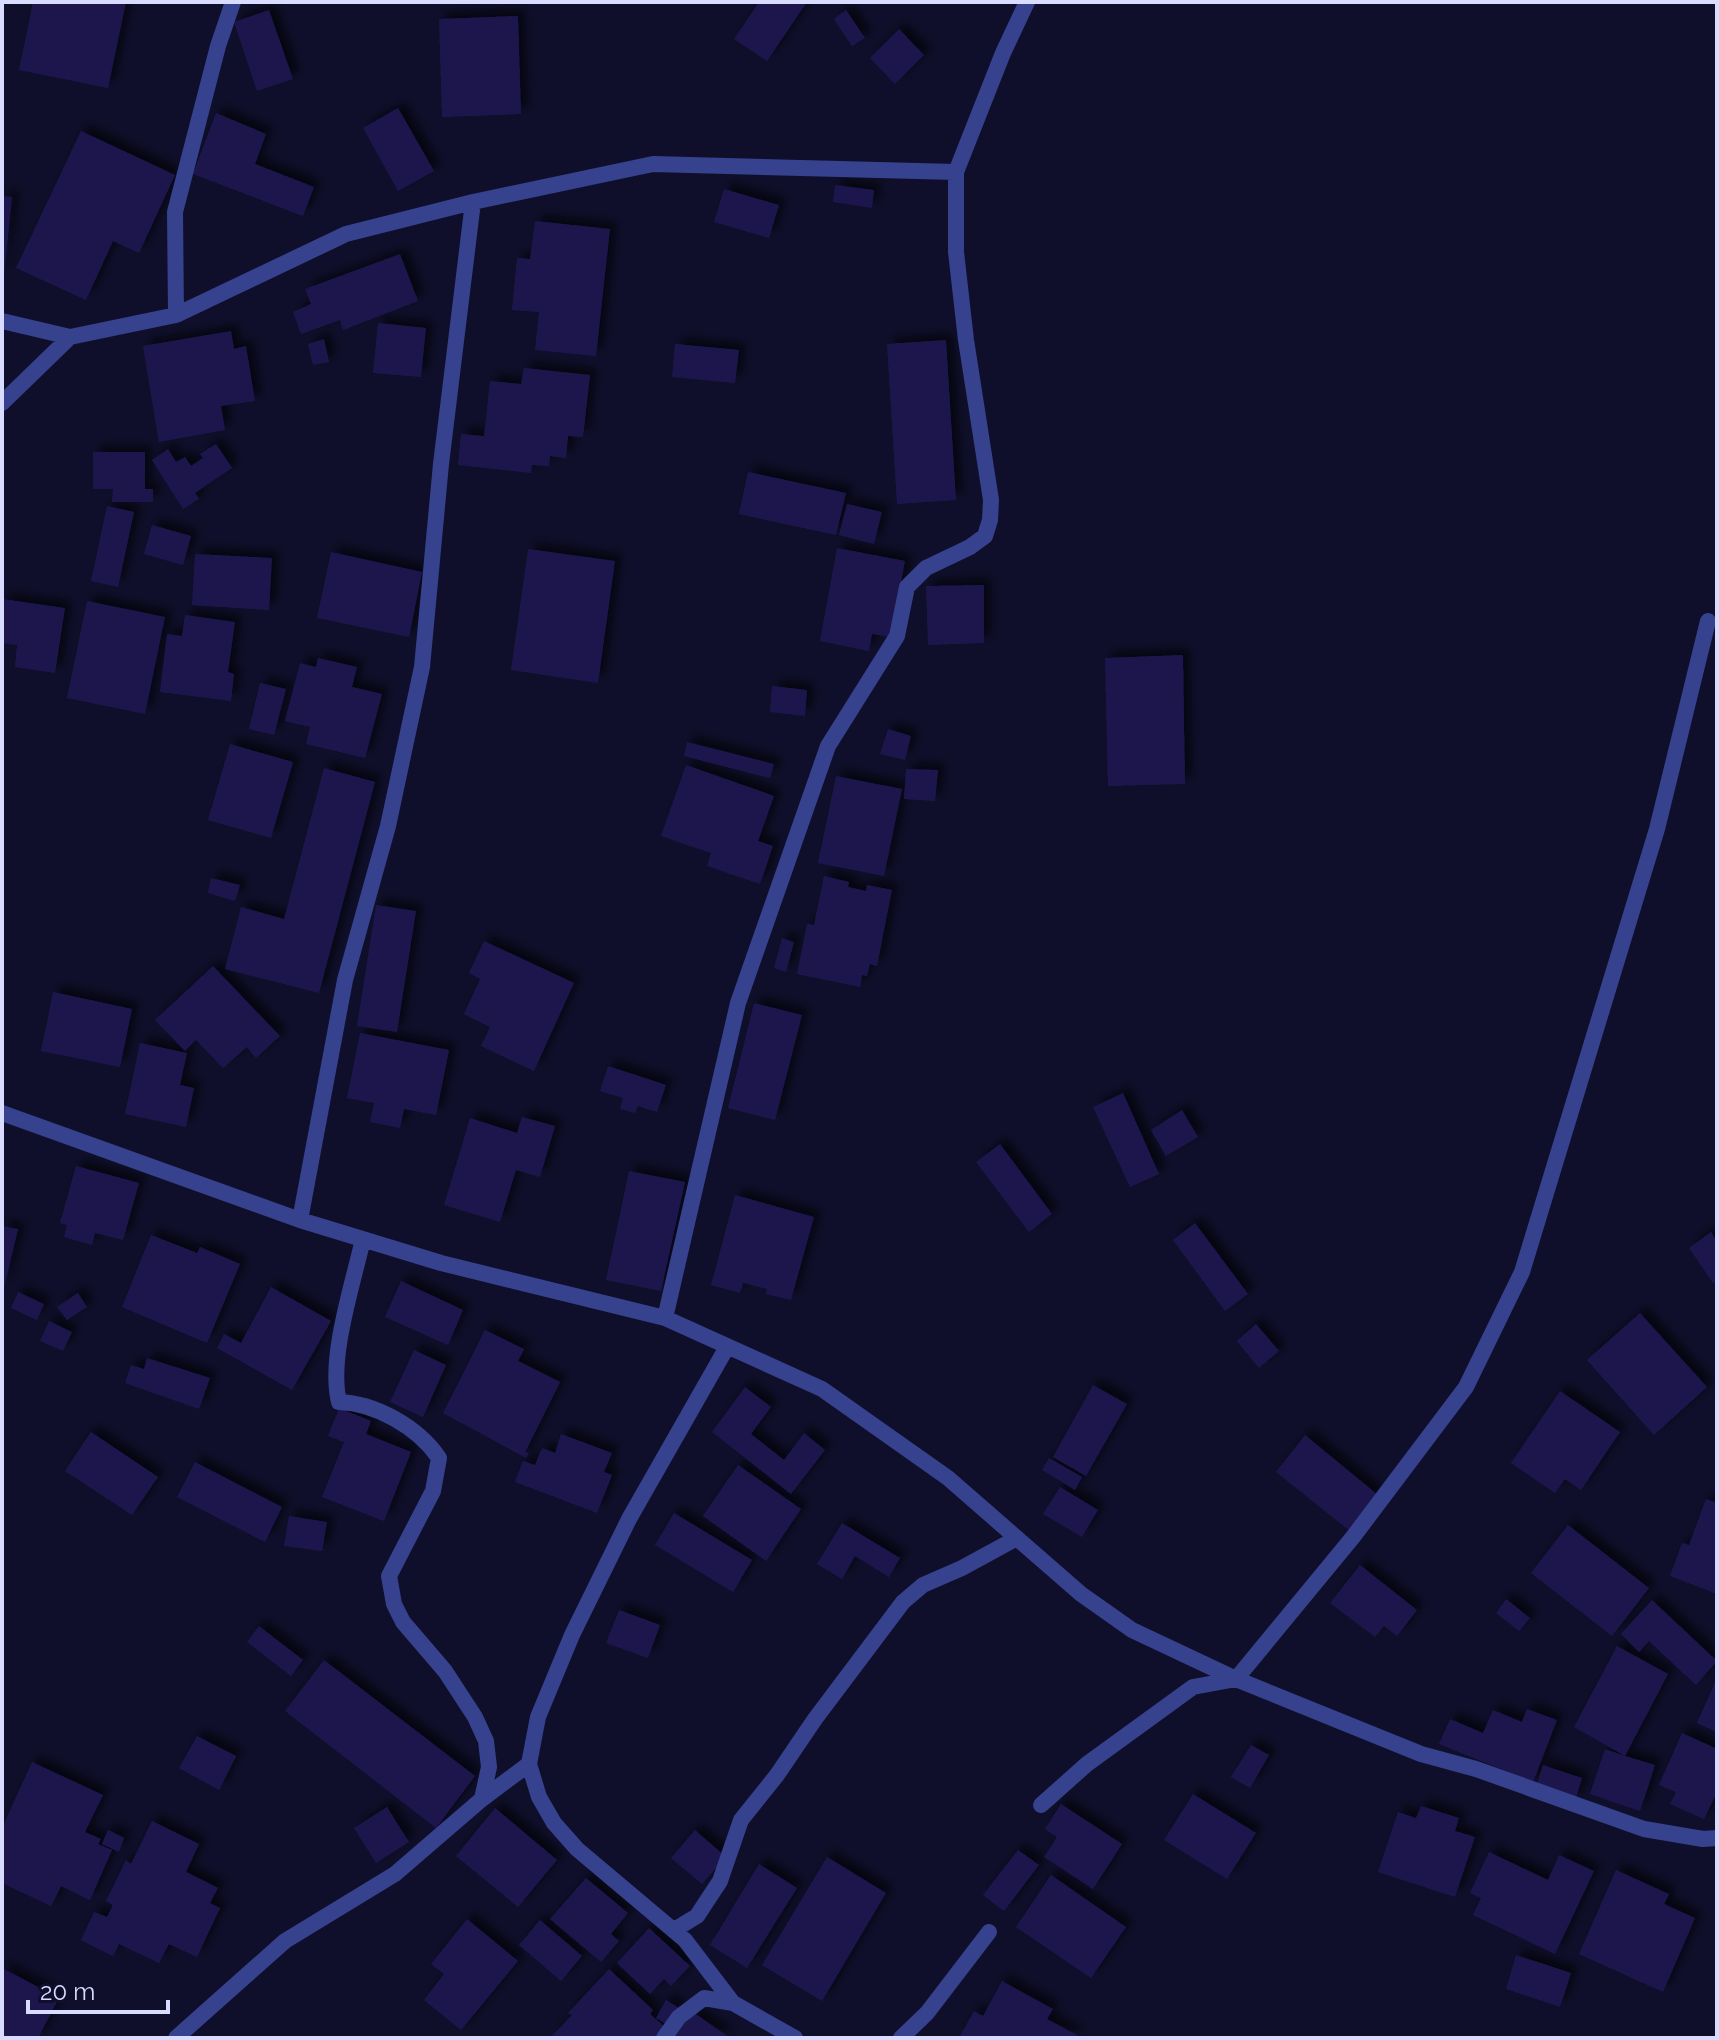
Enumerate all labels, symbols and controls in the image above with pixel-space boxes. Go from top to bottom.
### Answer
scale bar [28,1964,168,2014]
text: 20 m [40,1977,95,2006]

